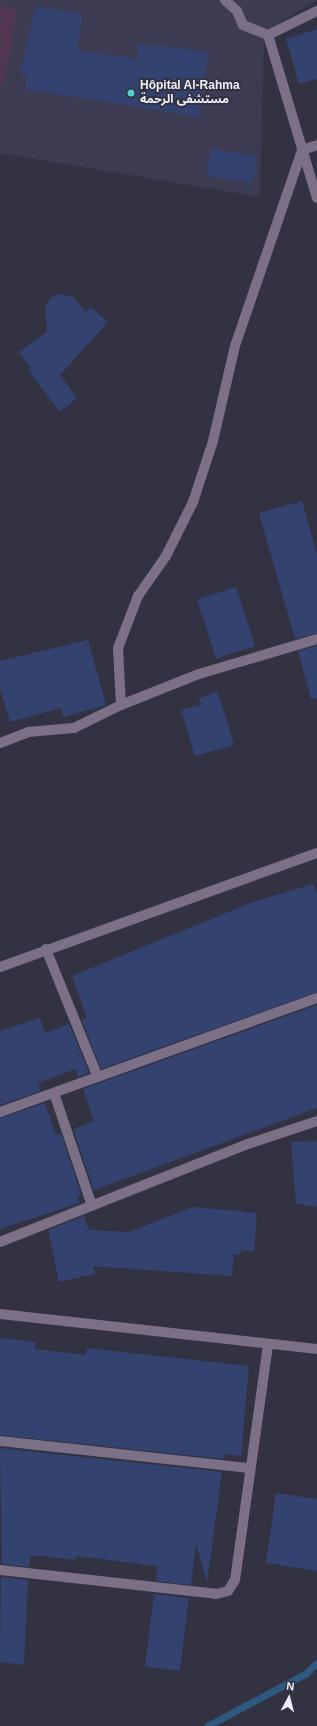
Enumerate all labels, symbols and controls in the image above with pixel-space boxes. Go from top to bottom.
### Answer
place label: Hôpital Al-Rahma مستشفى الرحمة [140,79,240,107]
marker: Hôpital Al-Rahma مستشفى الرحمة [125,87,137,99]
north arrow [269,1678,309,1718]
text: N [286,1680,295,1693]

